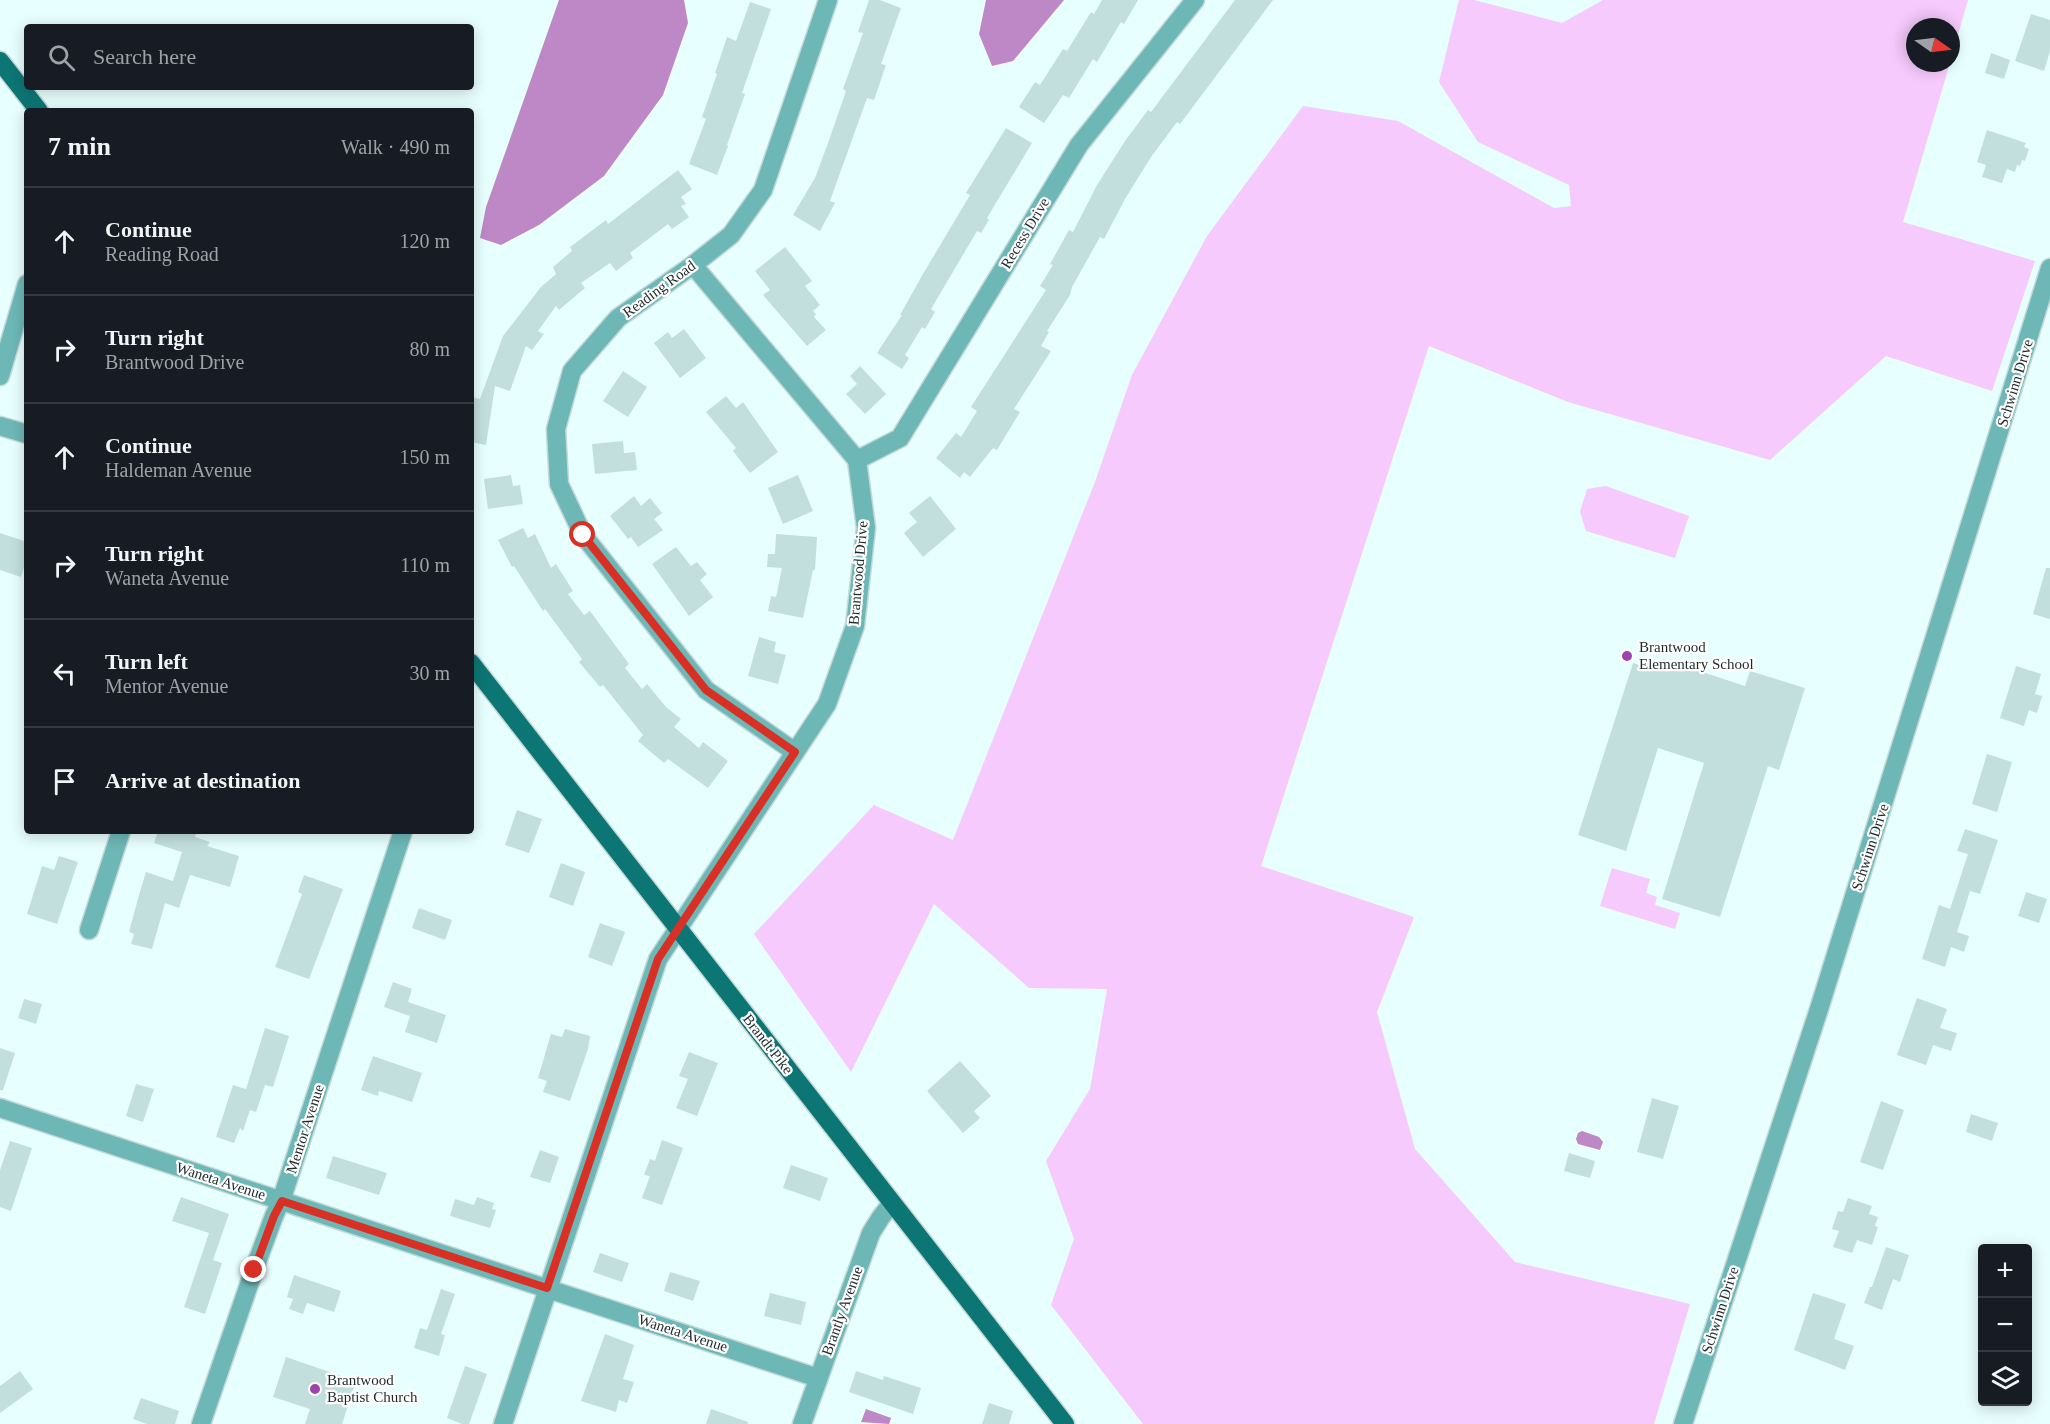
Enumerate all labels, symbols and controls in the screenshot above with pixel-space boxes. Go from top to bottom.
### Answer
north arrow [1906,18,1960,72]
search box [24,24,474,90]
icon: search [45,41,78,74]
text: Search here [93,44,196,69]
text: 7 min [48,132,111,161]
text: Walk · 490 m [341,136,450,158]
street label: Recess Drive [998,194,1053,271]
text: Continue [105,217,192,242]
icon: ahead [48,225,81,258]
text: 120 m [399,230,450,252]
text: Reading Road [105,243,219,265]
street label: Reading Road [620,257,699,321]
text: Turn right [105,325,204,350]
icon: right [48,333,81,366]
street label: Schwinn Drive [1994,337,2036,429]
text: 80 m [409,338,450,360]
text: Brantwood Drive [105,351,244,373]
text: Continue [105,433,192,458]
icon: ahead [48,441,81,474]
text: 150 m [399,446,450,468]
text: Haldeman Avenue [105,459,252,481]
street label: Brantwood Drive [845,520,871,626]
route start [569,521,595,547]
text: Turn right [105,541,204,566]
icon: right [48,549,81,582]
text: 110 m [400,554,450,576]
text: Waneta Avenue [105,567,229,589]
place label: Brantwood Elementary School [1639,639,1754,672]
text: Turn left [105,649,188,674]
marker: Brantwood Elementary School [1620,649,1634,663]
icon: left [48,657,81,690]
text: 30 m [409,662,450,684]
text: Mentor Avenue [105,675,229,697]
icon: arrive [48,765,81,798]
text: Arrive at destination [105,768,301,793]
street label: Schwinn Drive [1848,801,1892,892]
street label: Brandt Pike [740,1011,796,1077]
street label: Mentor Avenue [283,1082,327,1176]
street label: Waneta Avenue [174,1159,268,1203]
map controls [1978,1244,2032,1406]
button: + [1978,1244,2032,1298]
route end [240,1256,266,1282]
street label: Brantly Avenue [819,1264,866,1358]
street label: Schwinn Drive [1698,1264,1742,1355]
button: − [1978,1298,2032,1352]
street label: Waneta Avenue [636,1311,730,1355]
button: layers [1978,1352,2032,1406]
place label: Brantwood Baptist Church [327,1372,418,1405]
marker: Brantwood Baptist Church [308,1382,322,1396]

